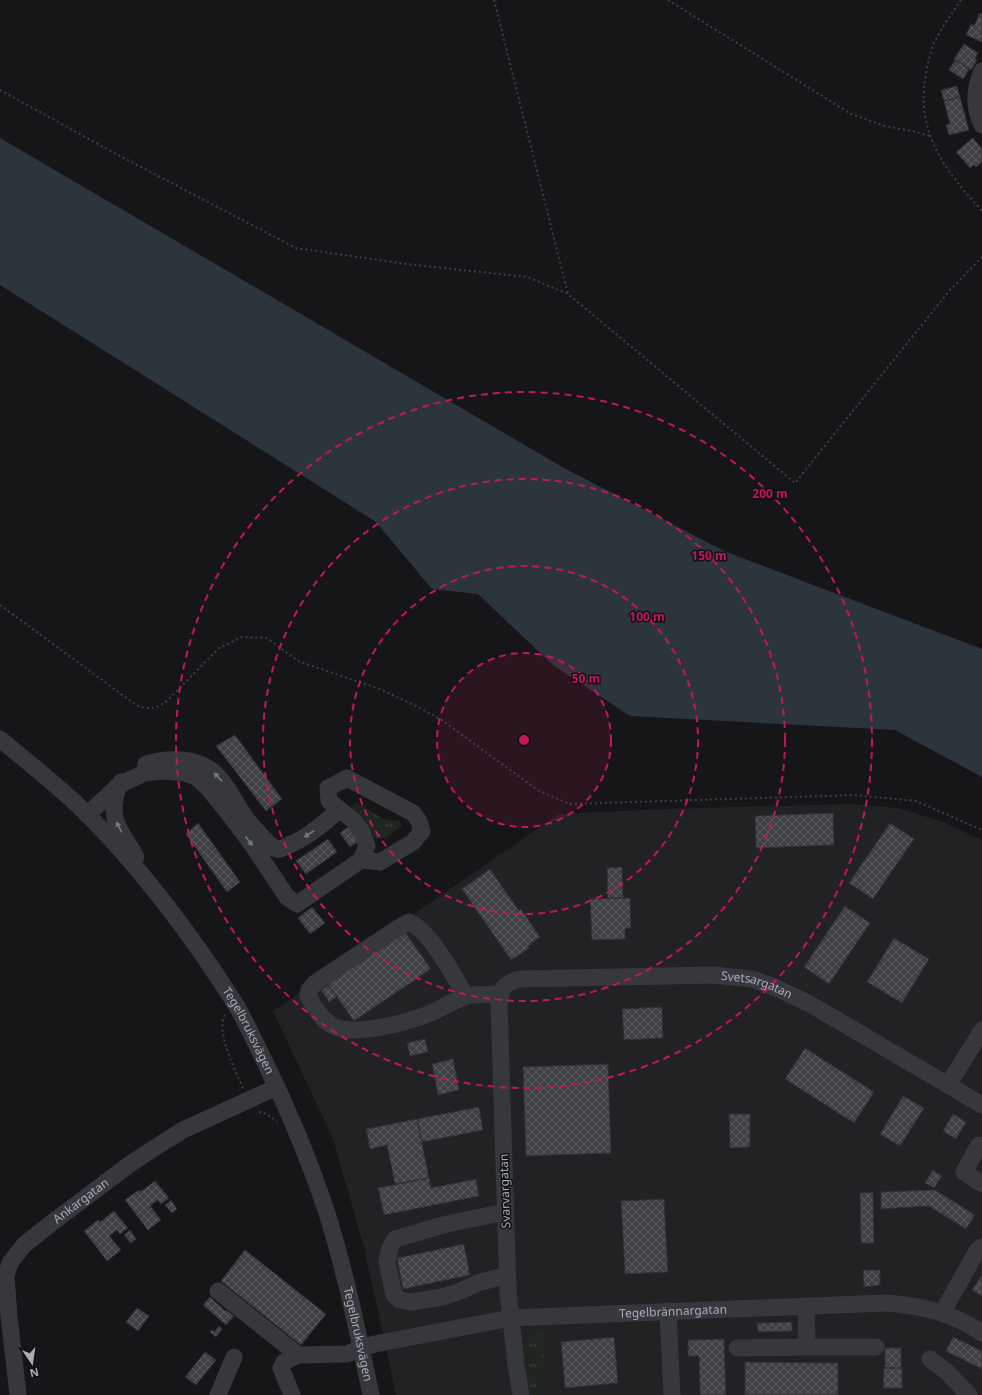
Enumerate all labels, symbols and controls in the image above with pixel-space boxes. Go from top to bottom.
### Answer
text: 200 m [752,485,788,502]
text: 150 m [691,547,727,564]
text: 100 m [629,608,665,625]
text: 50 m [572,670,600,687]
centre of rings [517,733,531,747]
one-way arrow [214,771,223,782]
one-way arrow [116,821,122,832]
one-way arrow [304,830,314,838]
one-way arrow [245,836,253,847]
street label: Svetsargatan [720,967,795,1002]
street label: Tegelbruksvägen [219,984,279,1077]
street label: Svarvargatan [495,1153,514,1229]
street label: Ankargatan [49,1174,112,1227]
street label: Tegelbruksvägen [340,1285,377,1383]
street label: Tegelbrännargatan [619,1300,727,1322]
north arrow [12,1343,52,1383]
text: N [28,1365,40,1382]

